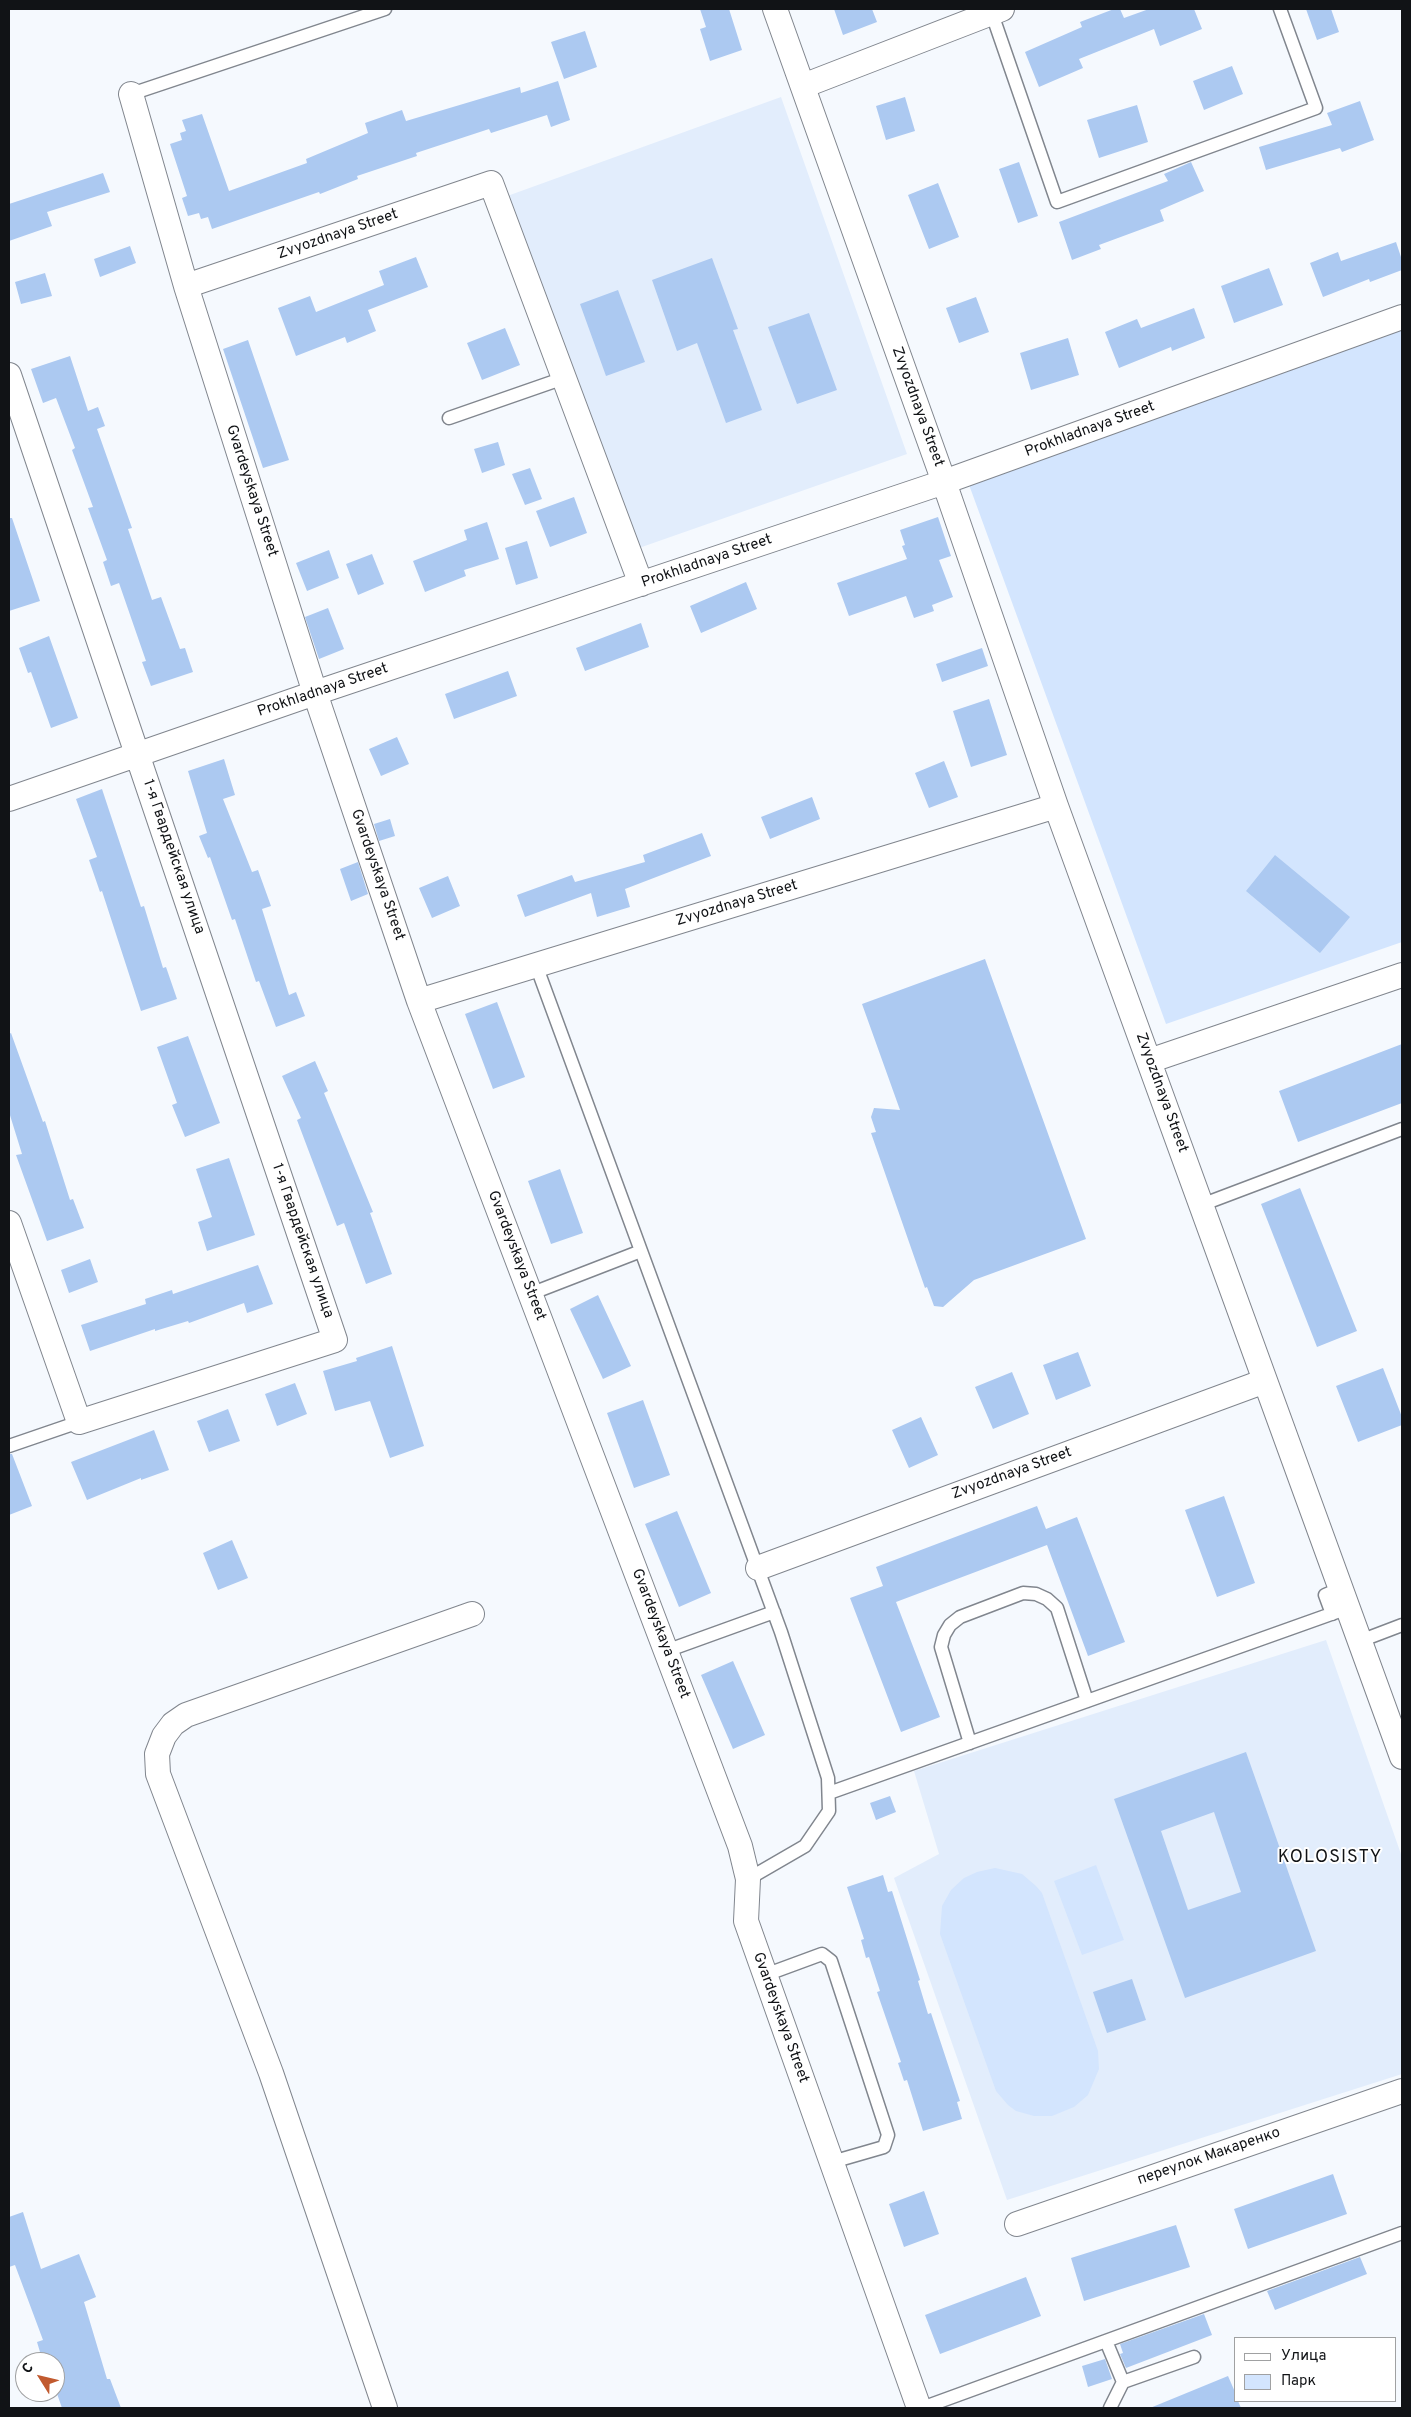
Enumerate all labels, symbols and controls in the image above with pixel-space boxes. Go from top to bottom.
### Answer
street label: Zvyozdnaya Street [275,206,401,264]
street label: Zvyozdnaya Street [887,345,947,469]
street label: Prokhladnaya Street [1023,398,1157,462]
street label: Gvardeyskaya Street [221,423,281,559]
street label: Prokhladnaya Street [639,531,775,593]
street label: Prokhladnaya Street [255,660,391,722]
street label: 1-я Гвардейская улица [138,777,208,937]
street label: Gvardeyskaya Street [346,807,408,943]
street label: Zvyozdnaya Street [674,877,800,931]
street label: Zvyozdnaya Street [1131,1031,1191,1155]
street label: 1-я Гвардейская улица [267,1161,337,1321]
street label: Gvardeyskaya Street [483,1189,549,1323]
street label: Zvyozdnaya Street [950,1444,1074,1504]
street label: Gvardeyskaya Street [627,1567,693,1701]
district label: KOLOSISTY [1277,1847,1383,1869]
street label: Gvardeyskaya Street [748,1950,812,2086]
street label: переулок Макаренко [1135,2124,1283,2190]
legend [1234,2337,1396,2402]
text: Улица [1281,2347,1326,2366]
north arrow [15,2352,65,2402]
text: С [19,2360,38,2377]
text: Парк [1281,2372,1316,2391]

